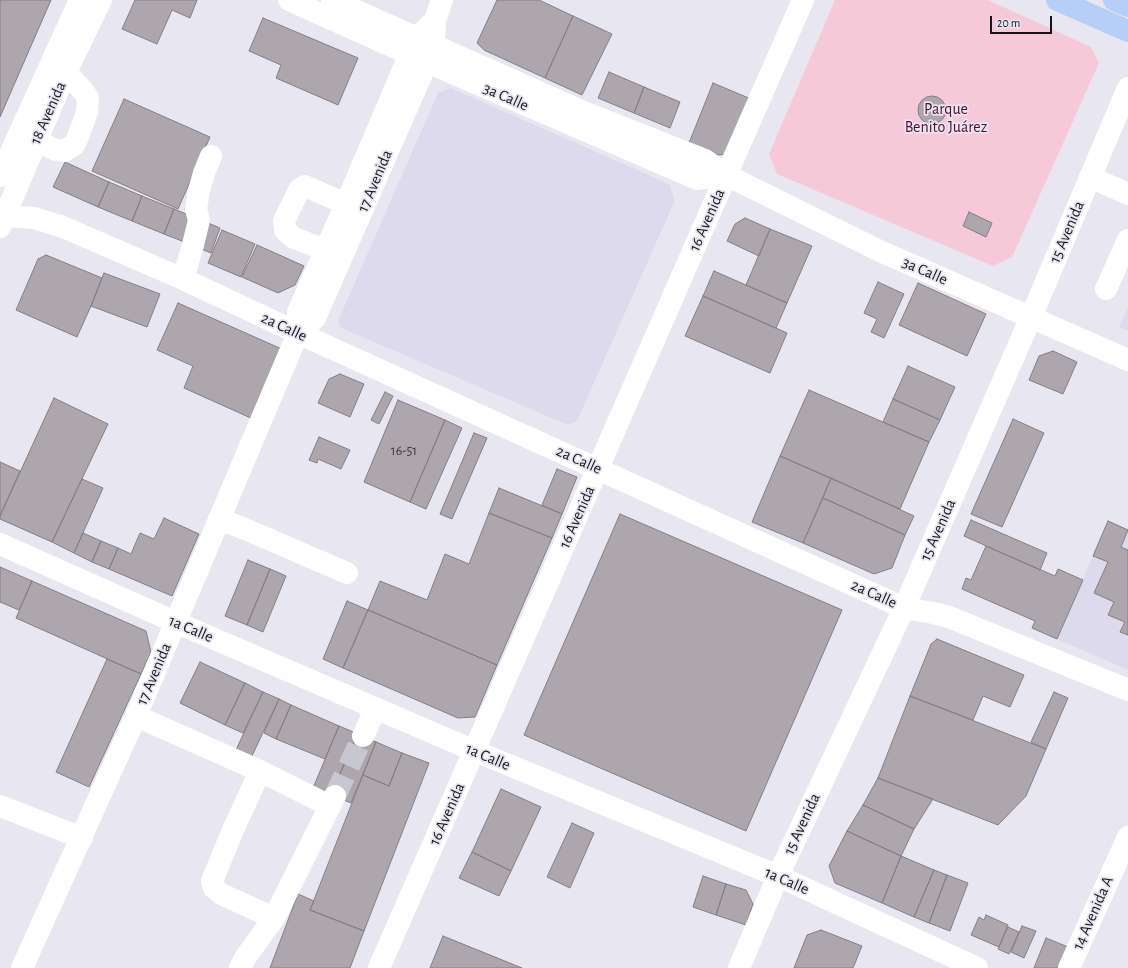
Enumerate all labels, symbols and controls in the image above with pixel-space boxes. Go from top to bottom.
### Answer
scale bar [992,8,1054,34]
text: 20 m [997,17,1020,29]
street label: 18 Avenida [26,79,70,147]
street label: 3a Calle [480,79,532,115]
park label: Parque Benito Juárez [905,99,987,137]
street label: 17 Avenida [353,147,397,215]
street label: 16 Avenida [685,186,729,254]
street label: 15 Avenida [1045,198,1089,266]
street label: 3a Calle [899,253,951,289]
street label: 2a Calle [258,308,310,346]
street label: 2a Calle [553,441,605,479]
house number: 16-51 [391,443,417,459]
street label: 16 Avenida [555,483,599,551]
street label: 15 Avenida [916,496,960,564]
street label: 2a Calle [848,575,900,613]
street label: 1a Calle [166,611,216,647]
street label: 17 Avenida [132,640,176,708]
street label: 1a Calle [463,739,513,775]
street label: 16 Avenida [425,780,469,848]
street label: 15 Avenida [779,790,825,858]
street label: 1a Calle [762,863,812,899]
street label: 14 Avenida A [1068,873,1118,953]

